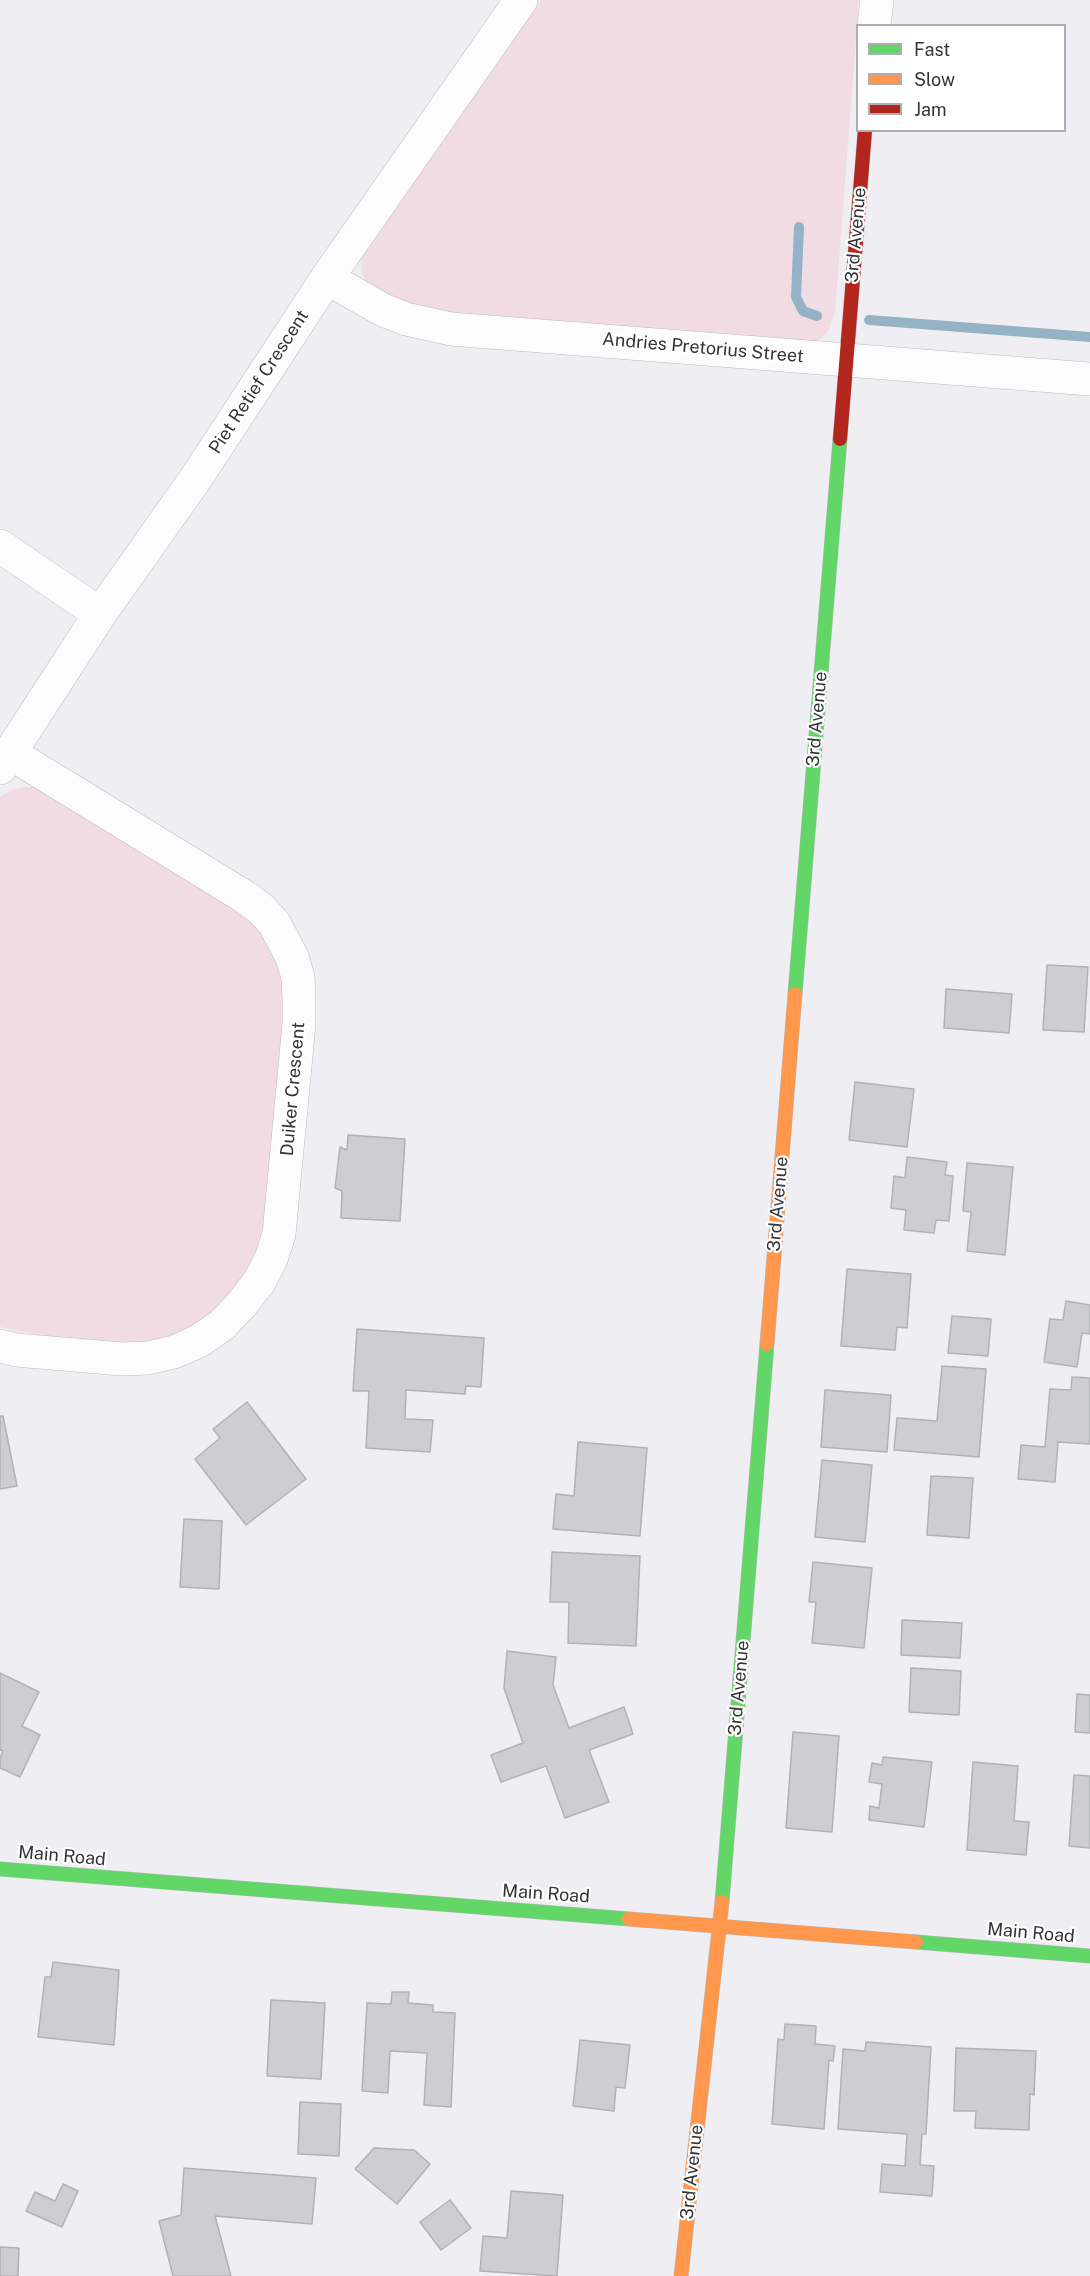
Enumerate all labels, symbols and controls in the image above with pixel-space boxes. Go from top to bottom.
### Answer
legend [856,24,1066,132]
text: Fast [914,39,950,60]
text: Slow [914,69,955,90]
text: Jam [914,99,947,120]
street label: 3rd Avenue [841,187,871,283]
street label: Piet Retief Crescent [204,306,314,458]
street label: Andries Pretorius Street [601,328,805,368]
street label: 3rd Avenue [802,671,832,767]
street label: Duiker Crescent [276,1021,310,1157]
street label: 3rd Avenue [763,1156,793,1252]
street label: 3rd Avenue [724,1640,754,1736]
street label: Main Road [17,1841,107,1871]
street label: Main Road [501,1880,591,1908]
street label: Main Road [986,1918,1076,1948]
street label: 3rd Avenue [676,2124,708,2220]

